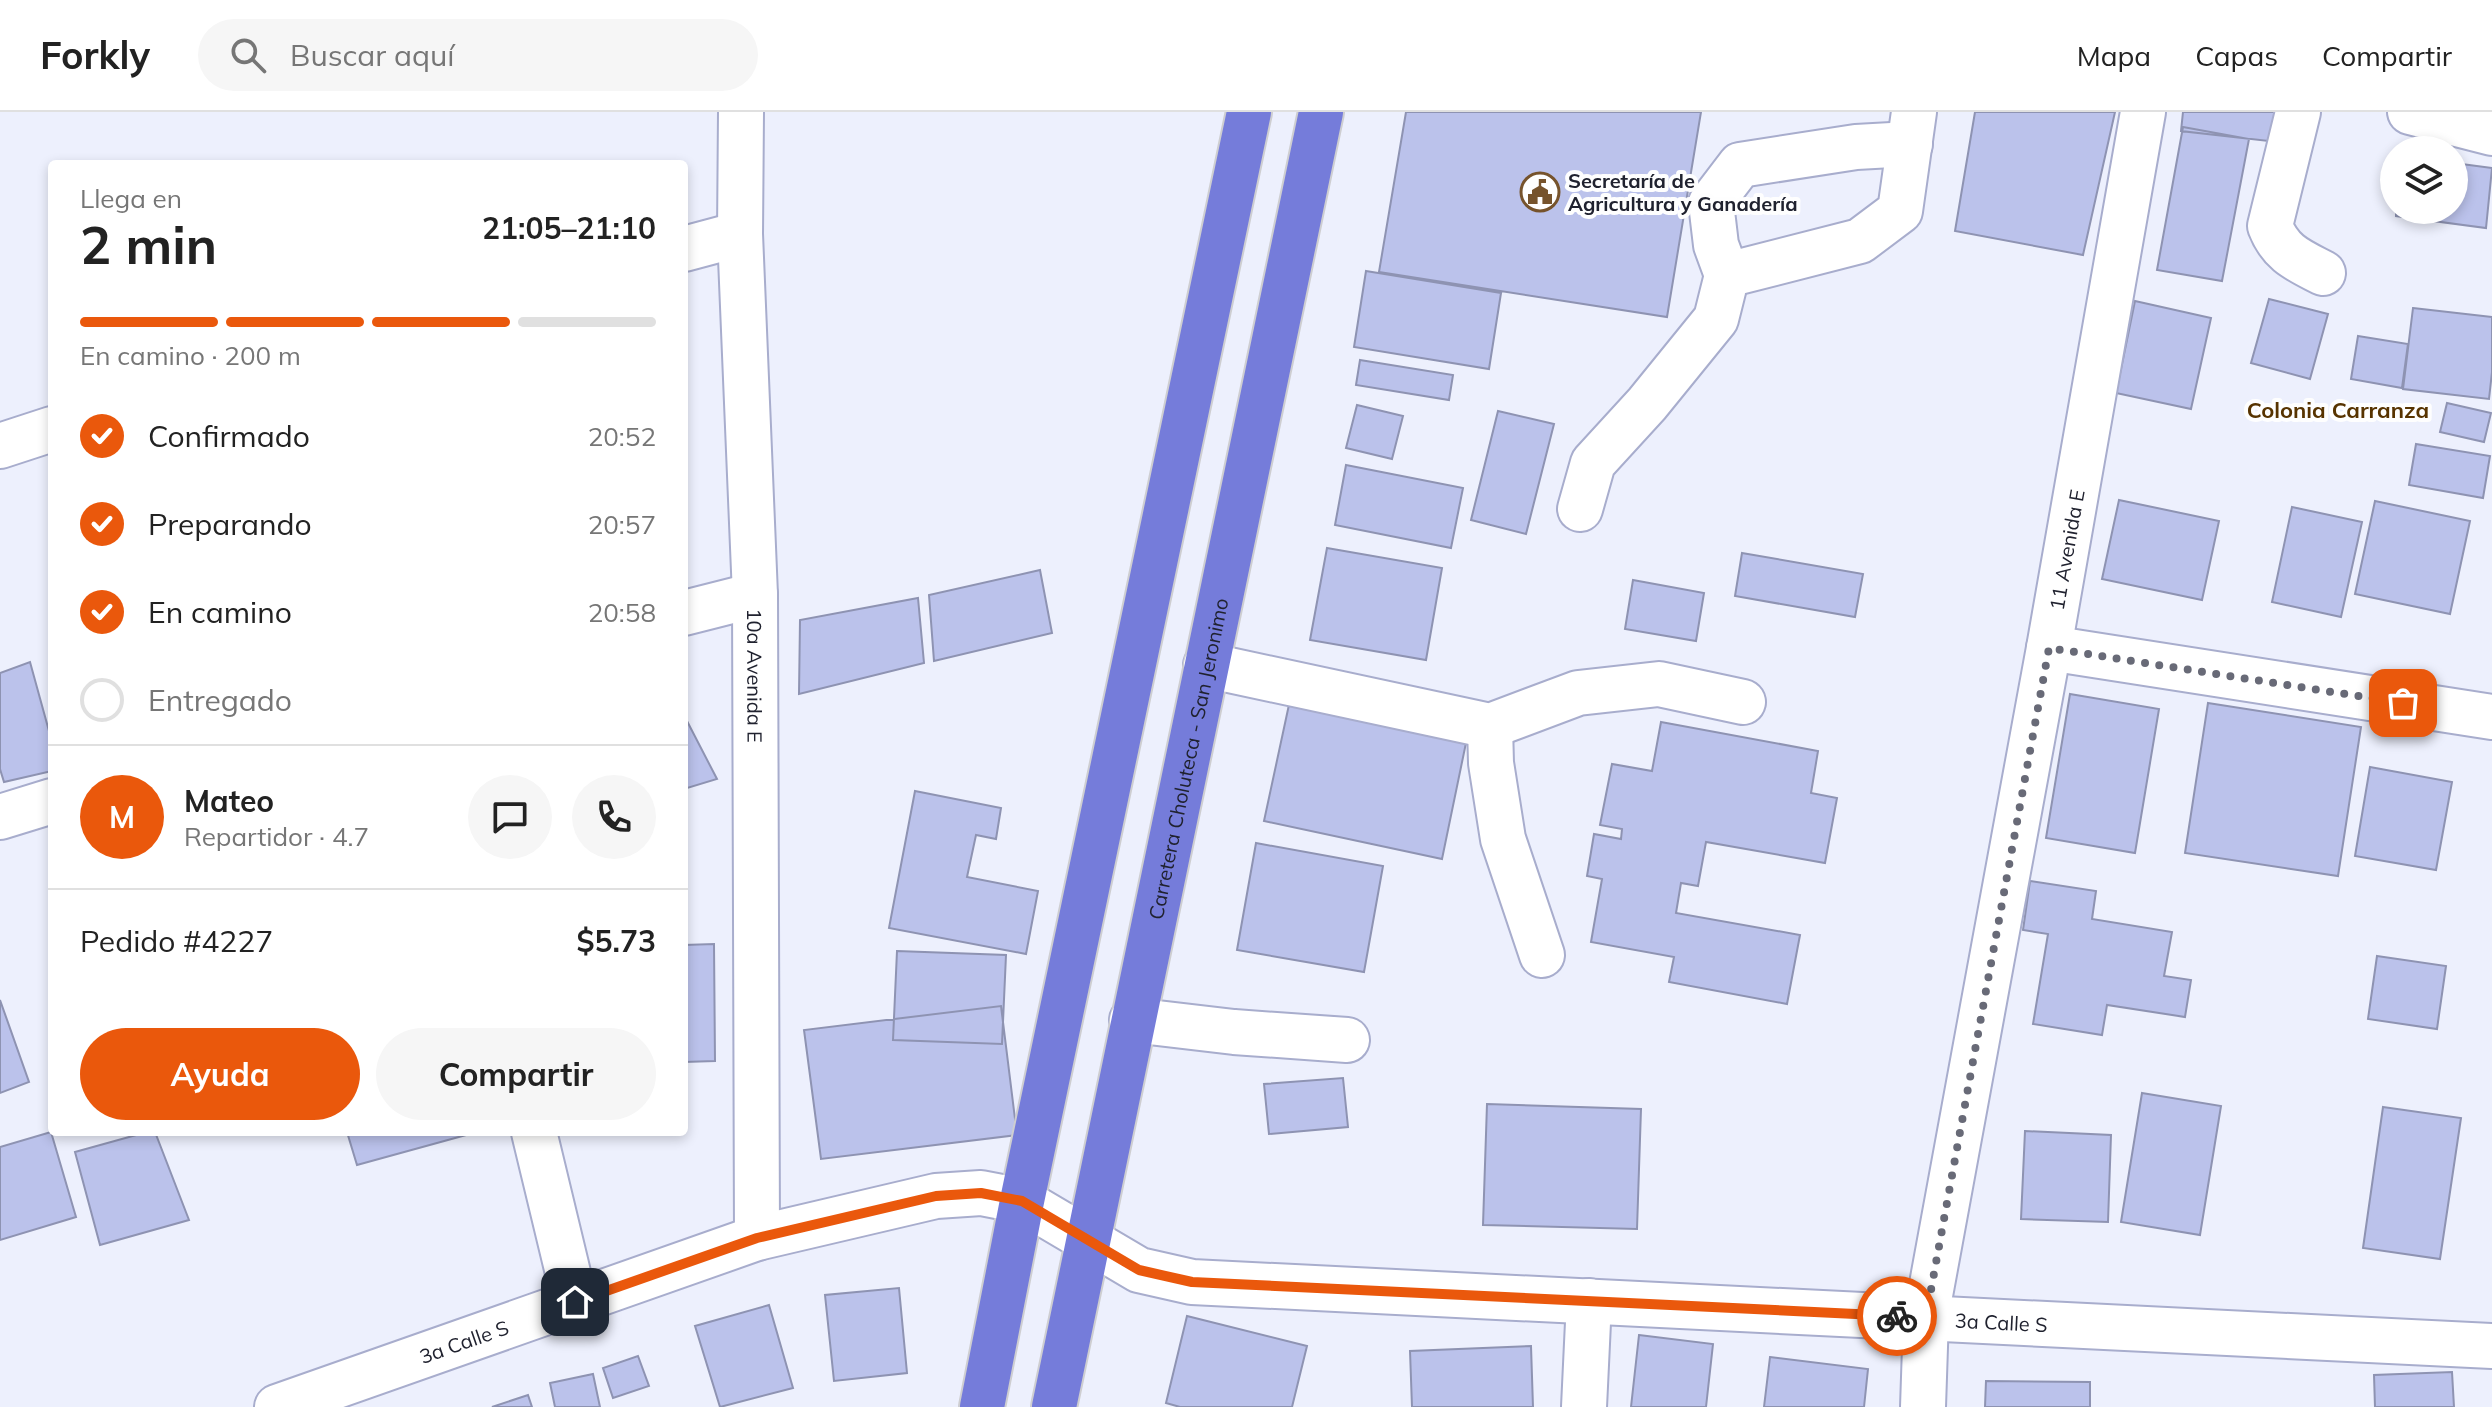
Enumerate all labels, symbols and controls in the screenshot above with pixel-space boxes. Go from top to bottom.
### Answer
search box [198,19,758,91]
text: Forkly [40,31,150,79]
icon: search [226,33,270,77]
text: Buscar aquí [290,36,455,74]
text: Mapa [2077,38,2151,73]
text: Capas [2195,38,2278,73]
text: Compartir [2322,38,2452,73]
map controls [2380,136,2468,224]
button: layers [2380,136,2468,224]
place label: Secretaría de Agricultura y Ganadería [1568,168,1798,216]
public building icon: Secretaría de Agricultura y Ganadería [1519,171,1561,213]
text: Llega en [80,182,182,215]
text: 21:05–21:10 [482,209,656,247]
text: 2 min [80,212,217,277]
text: En camino · 200 m [80,339,301,372]
district label: Colonia Carranza [2247,396,2429,424]
icon: check [80,414,124,458]
text: Confirmado [148,417,310,455]
text: 20:52 [588,420,656,453]
street label: 11 Avenida E [2043,487,2089,612]
icon: check [80,502,124,546]
text: Preparando [148,505,312,543]
text: 20:57 [588,508,656,541]
icon: check [80,590,124,634]
text: En camino [148,593,292,631]
text: 20:58 [588,596,656,629]
street label: Carretera Choluteca - San Jeronimo [1142,596,1233,922]
street label: 10a Avenida E [743,609,768,743]
pin [2369,669,2437,737]
text: Entregado [148,681,292,719]
icon: bag [2381,681,2425,725]
button: chat [468,775,552,859]
button: phone [572,775,656,859]
text: Mateo [184,782,274,820]
text: M [109,798,135,836]
text: Repartidor · 4.7 [184,820,369,853]
text: Pedido #4227 [80,922,273,960]
text: $5.73 [577,922,656,960]
button: Ayuda [80,1028,360,1120]
button: Compartir [376,1028,656,1120]
pin [541,1268,609,1336]
courier [1857,1276,1937,1356]
icon: home [553,1280,597,1324]
icon: bike [1875,1294,1919,1338]
street label: 3a Calle S [1954,1307,2048,1337]
street label: 3a Calle S [416,1314,512,1368]

